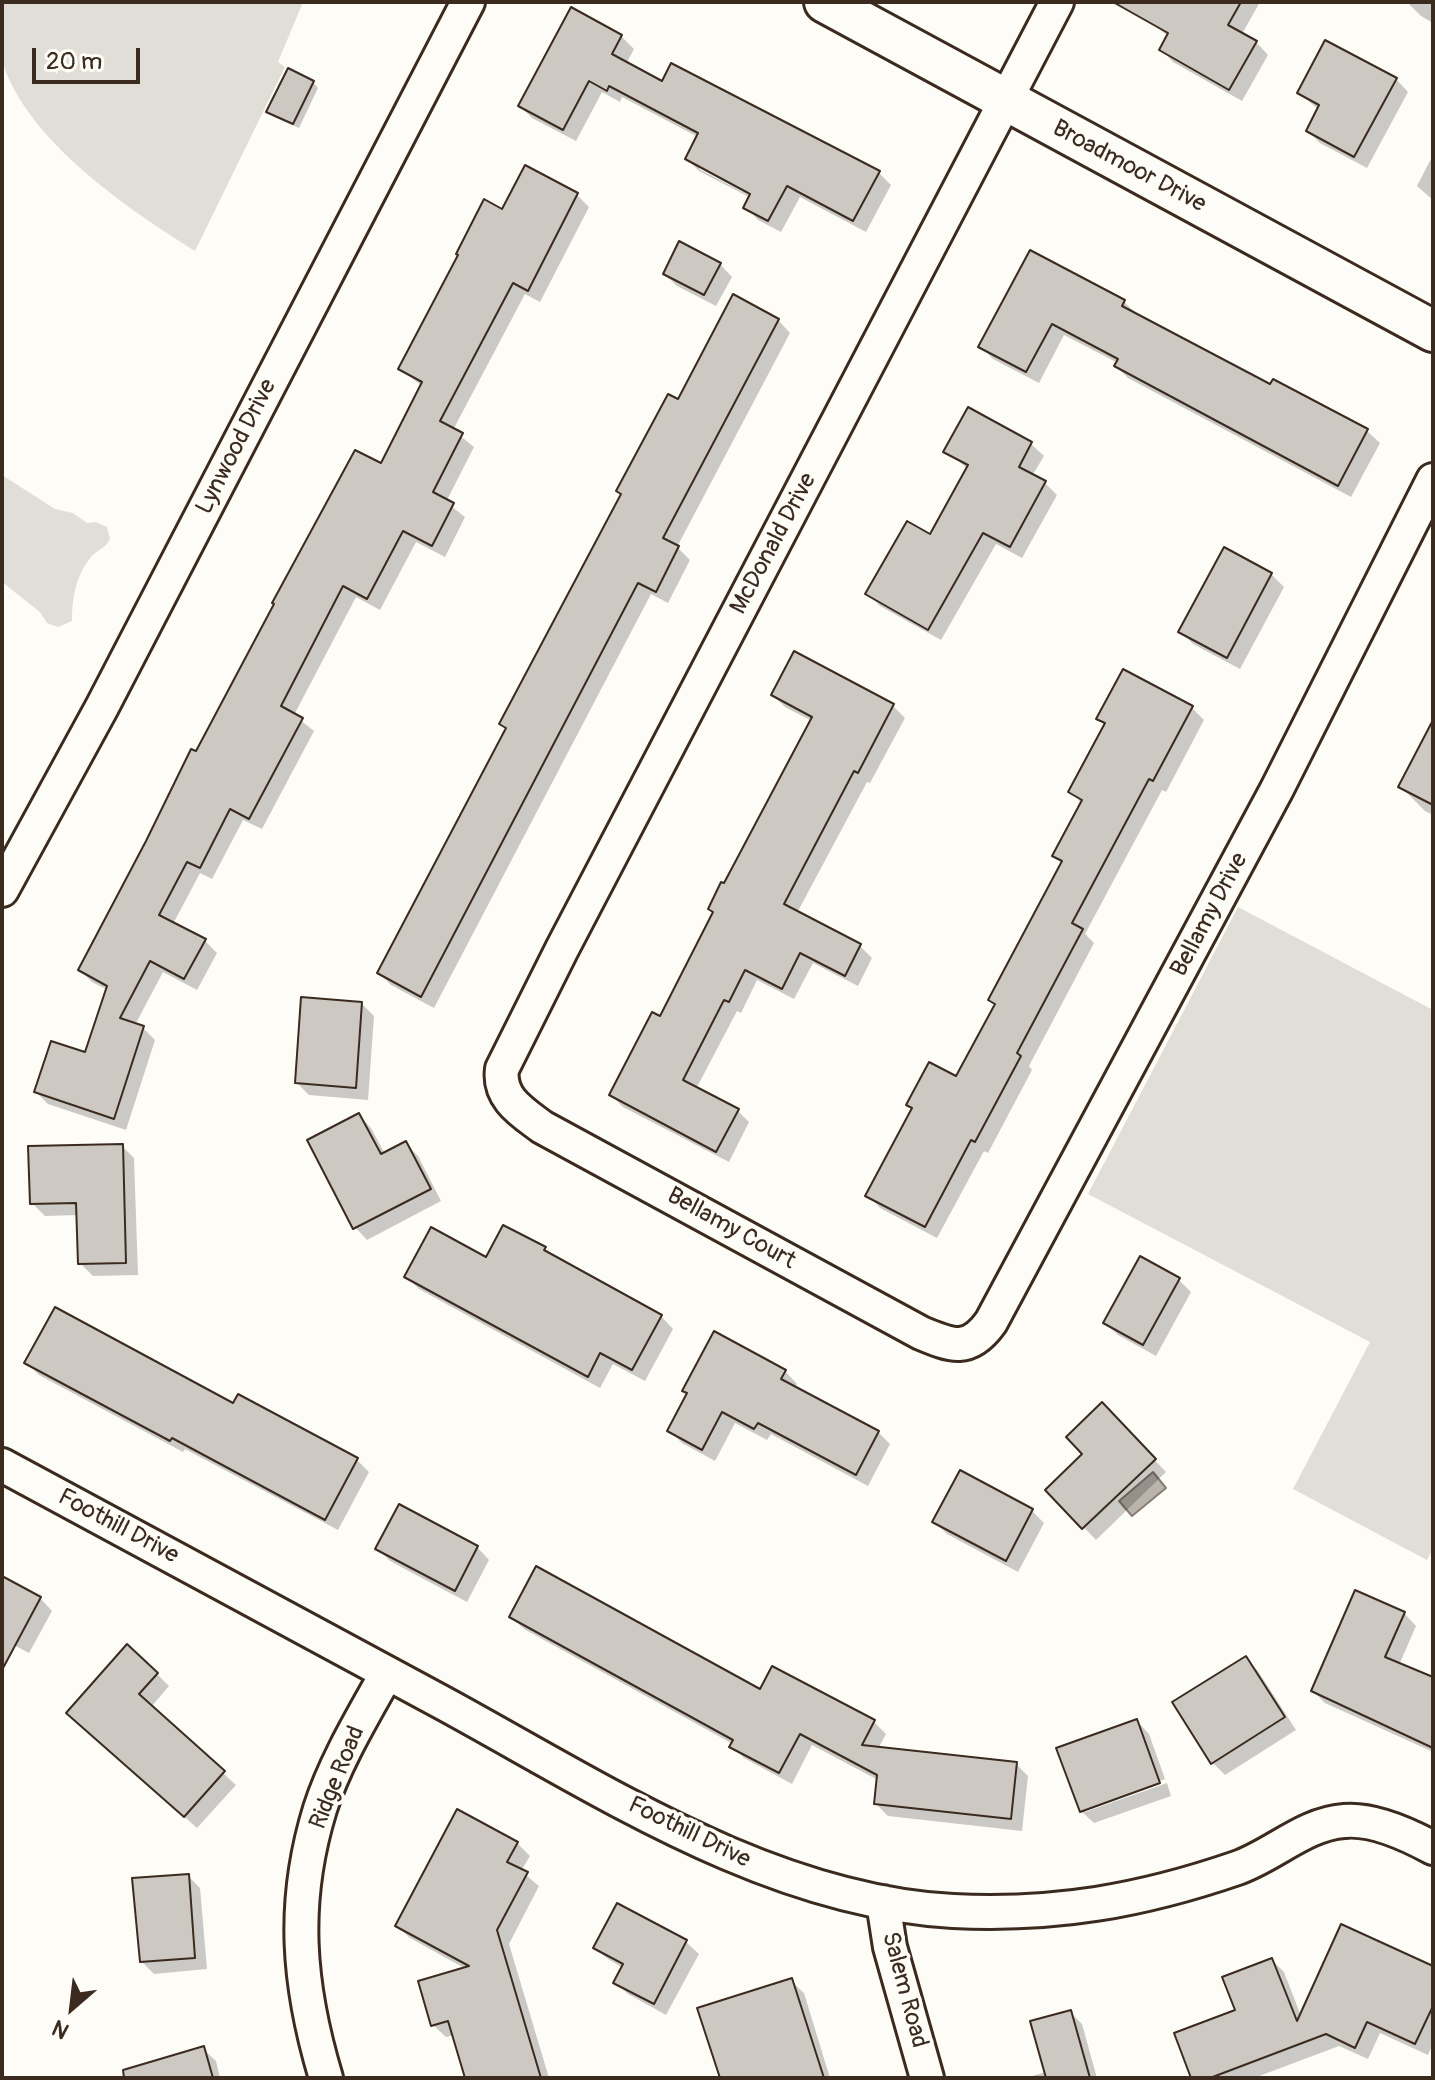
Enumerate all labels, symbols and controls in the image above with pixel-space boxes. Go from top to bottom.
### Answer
scale bar [36,32,144,82]
text: 20 m [46,47,102,76]
street label: Broadmoor Drive [1047,114,1211,220]
street label: Lynwood Drive [191,375,283,519]
street label: McDonald Drive [725,468,823,620]
street label: Bellamy Drive [1165,848,1255,982]
street label: Bellamy Court [662,1182,800,1276]
street label: Foothill Drive [53,1483,183,1571]
street label: Ridge Road [304,1722,372,1834]
street label: Foothill Drive [623,1791,755,1875]
street label: Salem Road [875,1929,933,2051]
north arrow [32,1968,112,2048]
text: N [48,2013,74,2045]

